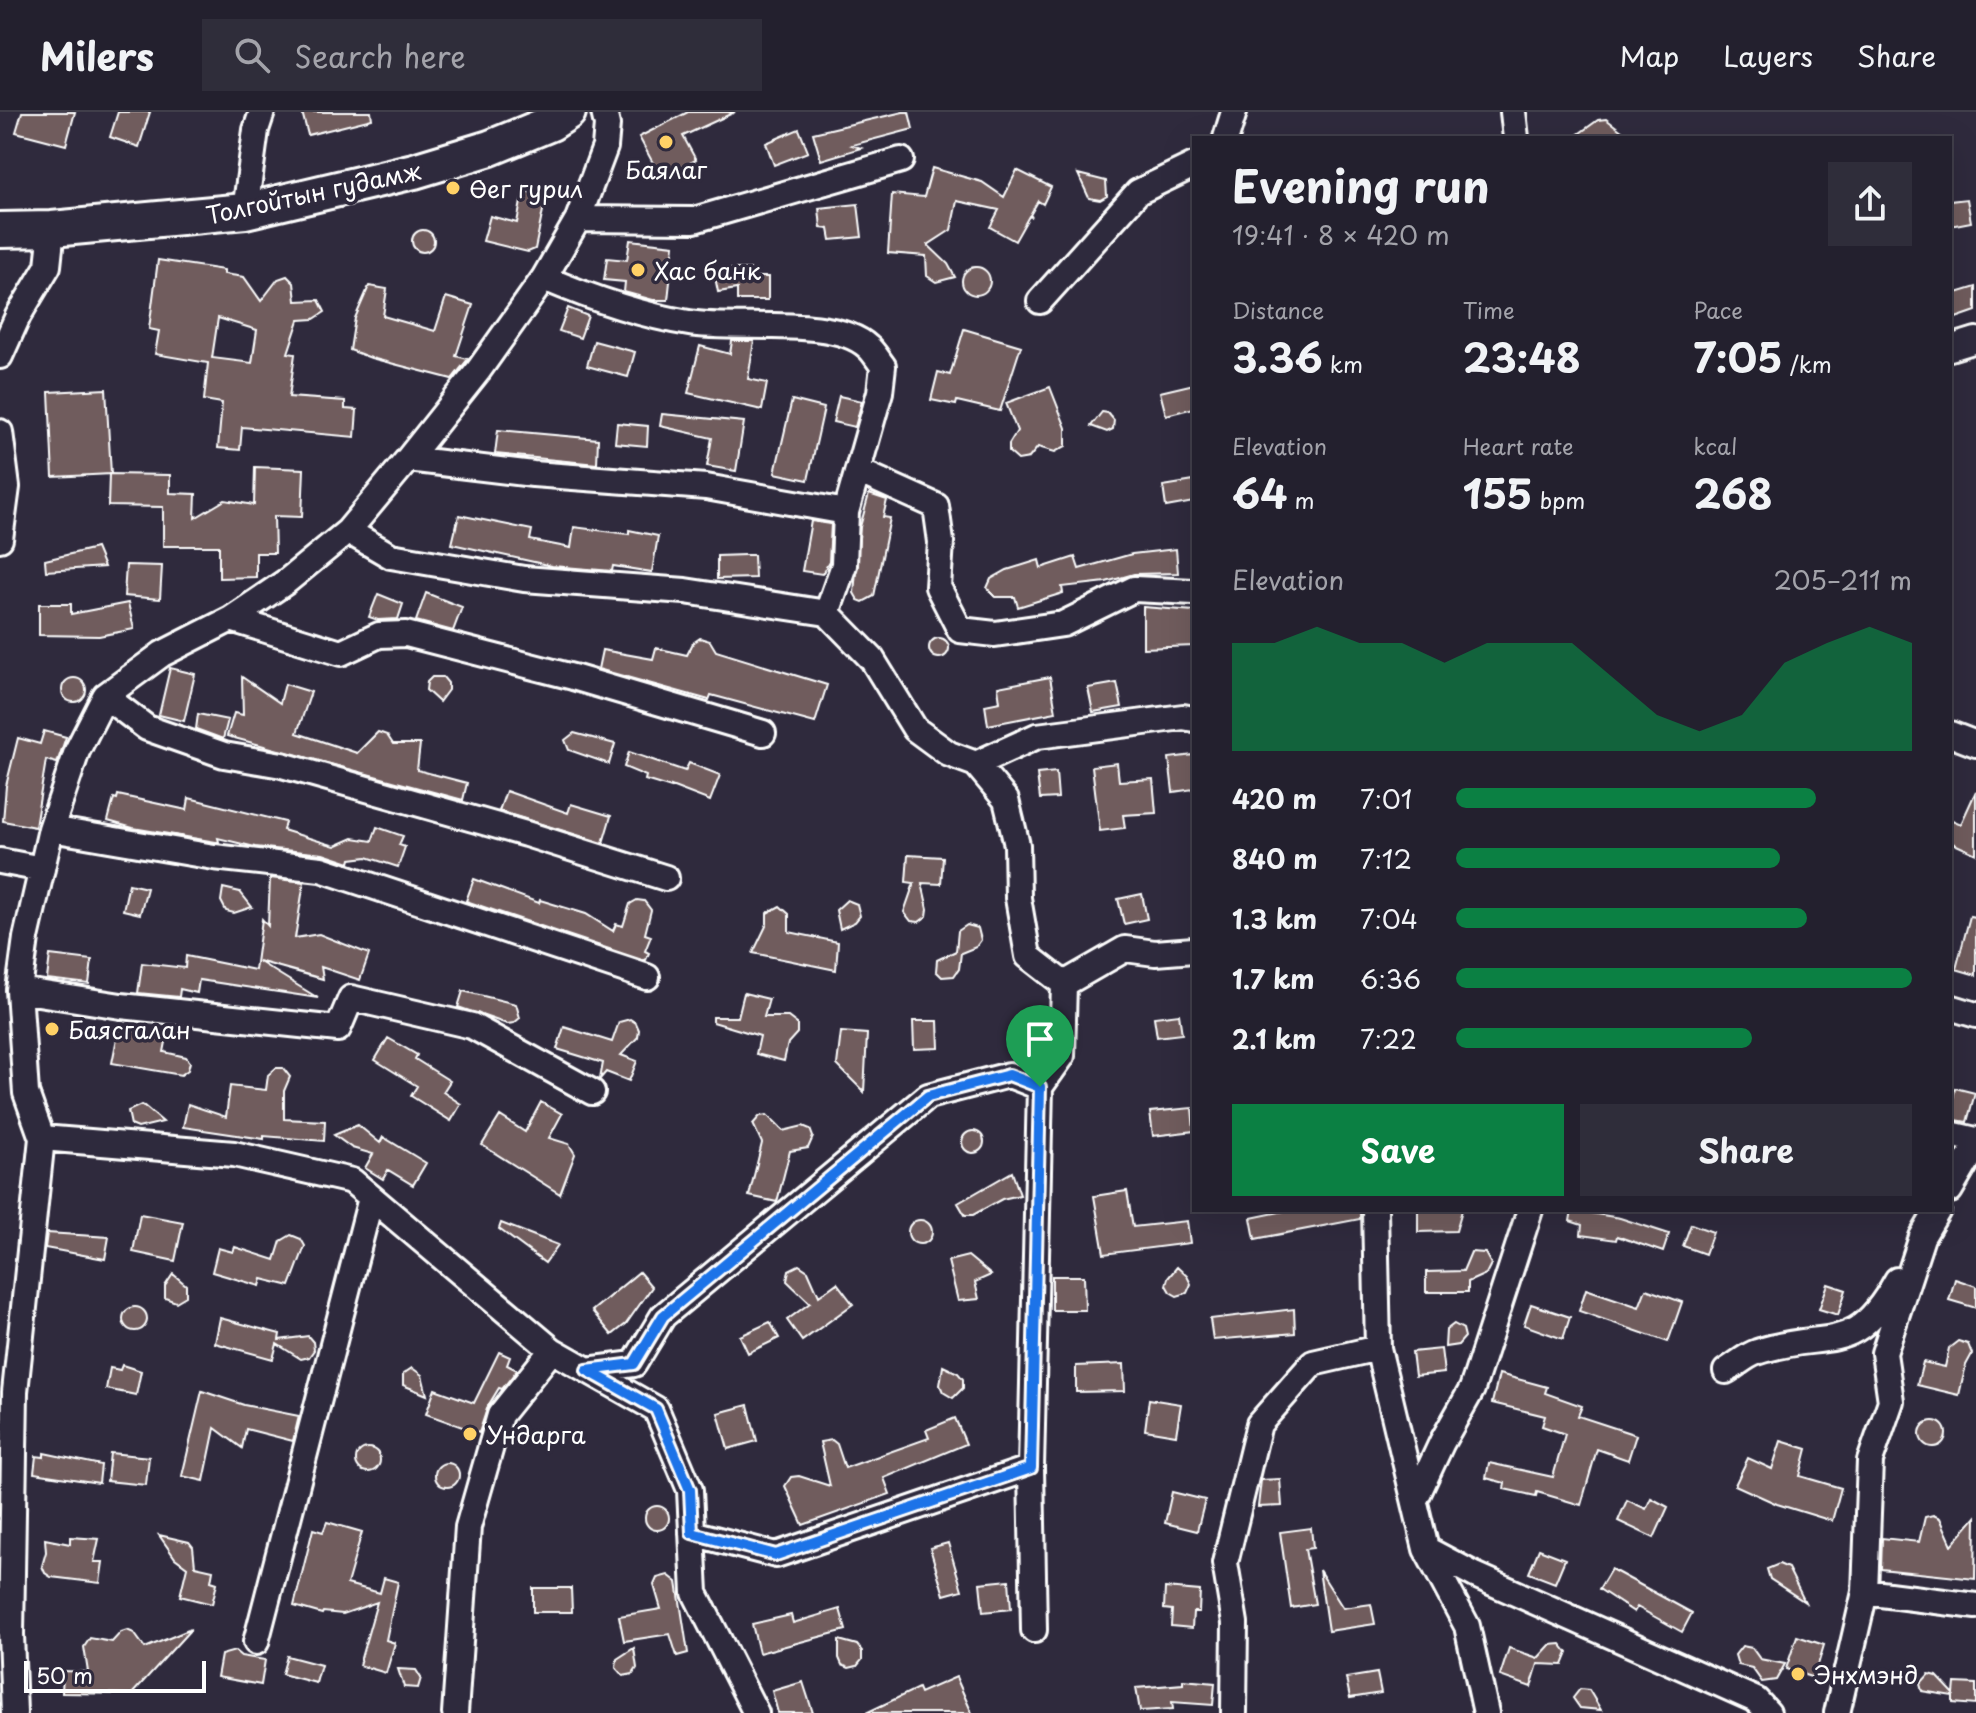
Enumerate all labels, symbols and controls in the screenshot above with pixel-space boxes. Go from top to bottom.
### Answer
search box [202,19,762,91]
text: Milers [40,27,154,84]
icon: search [230,33,274,77]
text: Search here [294,33,466,78]
text: Map [1619,34,1679,77]
text: Layers [1723,34,1813,77]
text: Share [1857,34,1936,77]
marker: Баялаг [657,133,675,151]
place label: Баялаг [625,151,707,187]
street label: Толгойтын гудамж [202,152,424,232]
text: Evening run [1232,152,1490,218]
button: share [1828,162,1912,246]
place label: Өег гурил [469,170,583,206]
marker: Өег гурил [444,179,462,197]
text: 19:41 · 8 × 420 m [1232,215,1450,254]
place label: Хас банк [654,252,762,288]
marker: Хас банк [629,261,647,279]
text: Distance [1232,293,1324,326]
text: Time [1463,293,1515,326]
text: Pace [1693,293,1743,326]
text: 3.36 [1232,326,1323,387]
text: 23:48 [1463,326,1581,387]
text: 7:05 [1693,326,1783,387]
text: km [1323,347,1363,380]
text: /km [1783,347,1832,380]
text: Elevation [1232,429,1327,462]
text: Heart rate [1463,429,1574,462]
text: kcal [1693,429,1737,462]
text: 64 [1232,462,1287,523]
text: 155 [1463,462,1533,523]
text: 268 [1693,462,1773,523]
text: m [1287,483,1315,516]
text: bpm [1533,483,1585,516]
text: Elevation [1232,560,1344,599]
text: 205–211 m [1773,560,1912,599]
text: 420 m [1232,779,1317,818]
text: 7:01 [1360,779,1413,818]
text: 840 m [1232,839,1317,878]
text: 7:12 [1360,839,1412,878]
text: 1.3 km [1232,899,1317,938]
text: 7:04 [1360,899,1418,938]
text: 1.7 km [1232,959,1315,998]
text: 6:36 [1360,959,1421,998]
pin [1006,1005,1074,1087]
place label: Баясгалан [68,1011,191,1047]
icon: arrive [1018,1017,1062,1061]
text: 2.1 km [1232,1019,1316,1058]
text: 7:22 [1360,1019,1417,1058]
marker: Баясгалан [43,1020,61,1038]
button: Save [1232,1104,1564,1196]
button: Share [1580,1104,1912,1196]
place label: Ундарга [486,1416,586,1452]
marker: Ундарга [461,1425,479,1443]
place label: Энхмэнд [1814,1656,1918,1692]
scale bar [24,1657,206,1693]
text: 50 m [36,1658,93,1691]
marker: Энхмэнд [1789,1665,1807,1683]

